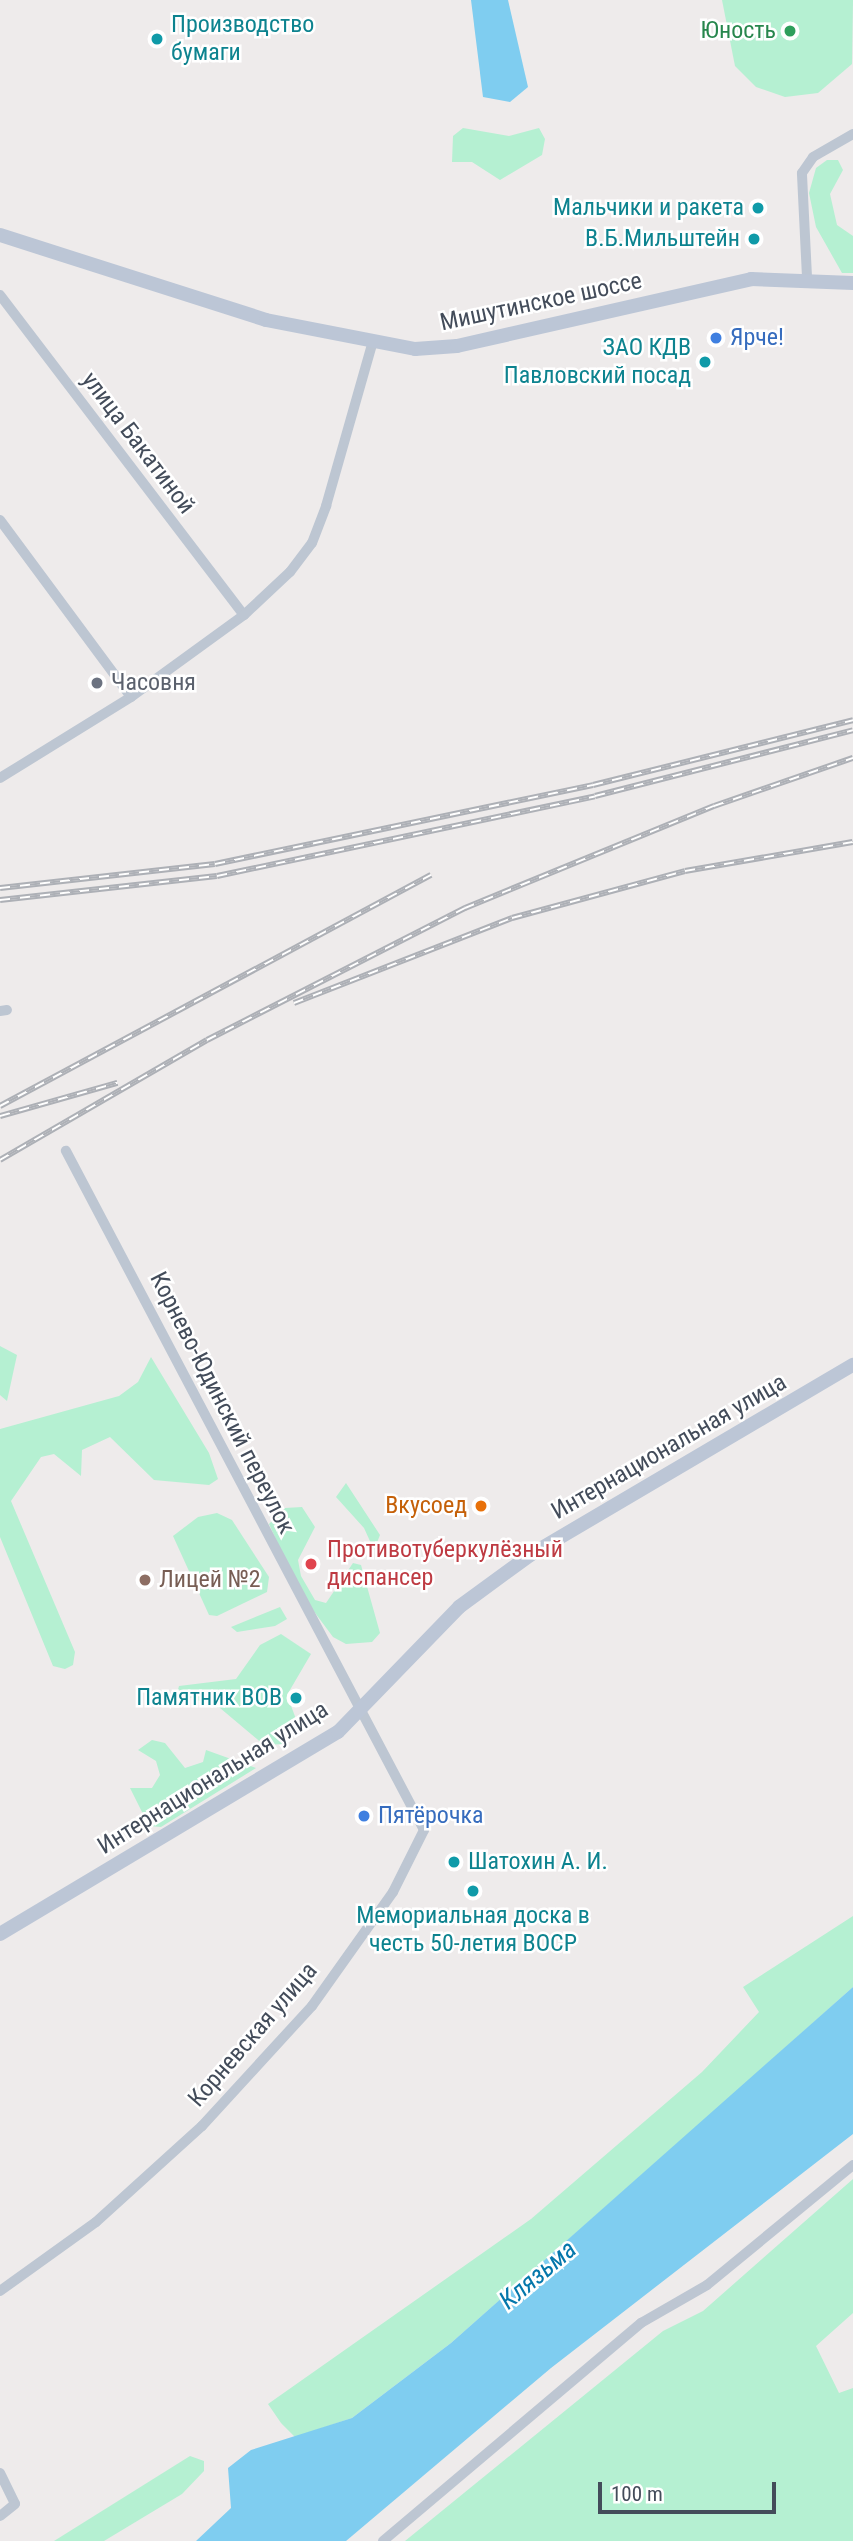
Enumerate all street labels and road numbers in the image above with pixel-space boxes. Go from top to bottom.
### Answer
street label: Мишутинское шоссе [438,267,644,337]
street label: улица Бакатиной [75,366,201,520]
street label: Корнево-Юдинский переулок [143,1267,301,1539]
street label: Интернациональная улица [546,1368,792,1526]
street label: Интернациональная улица [92,1695,334,1861]
street label: Корневская улица [182,1957,324,2113]

